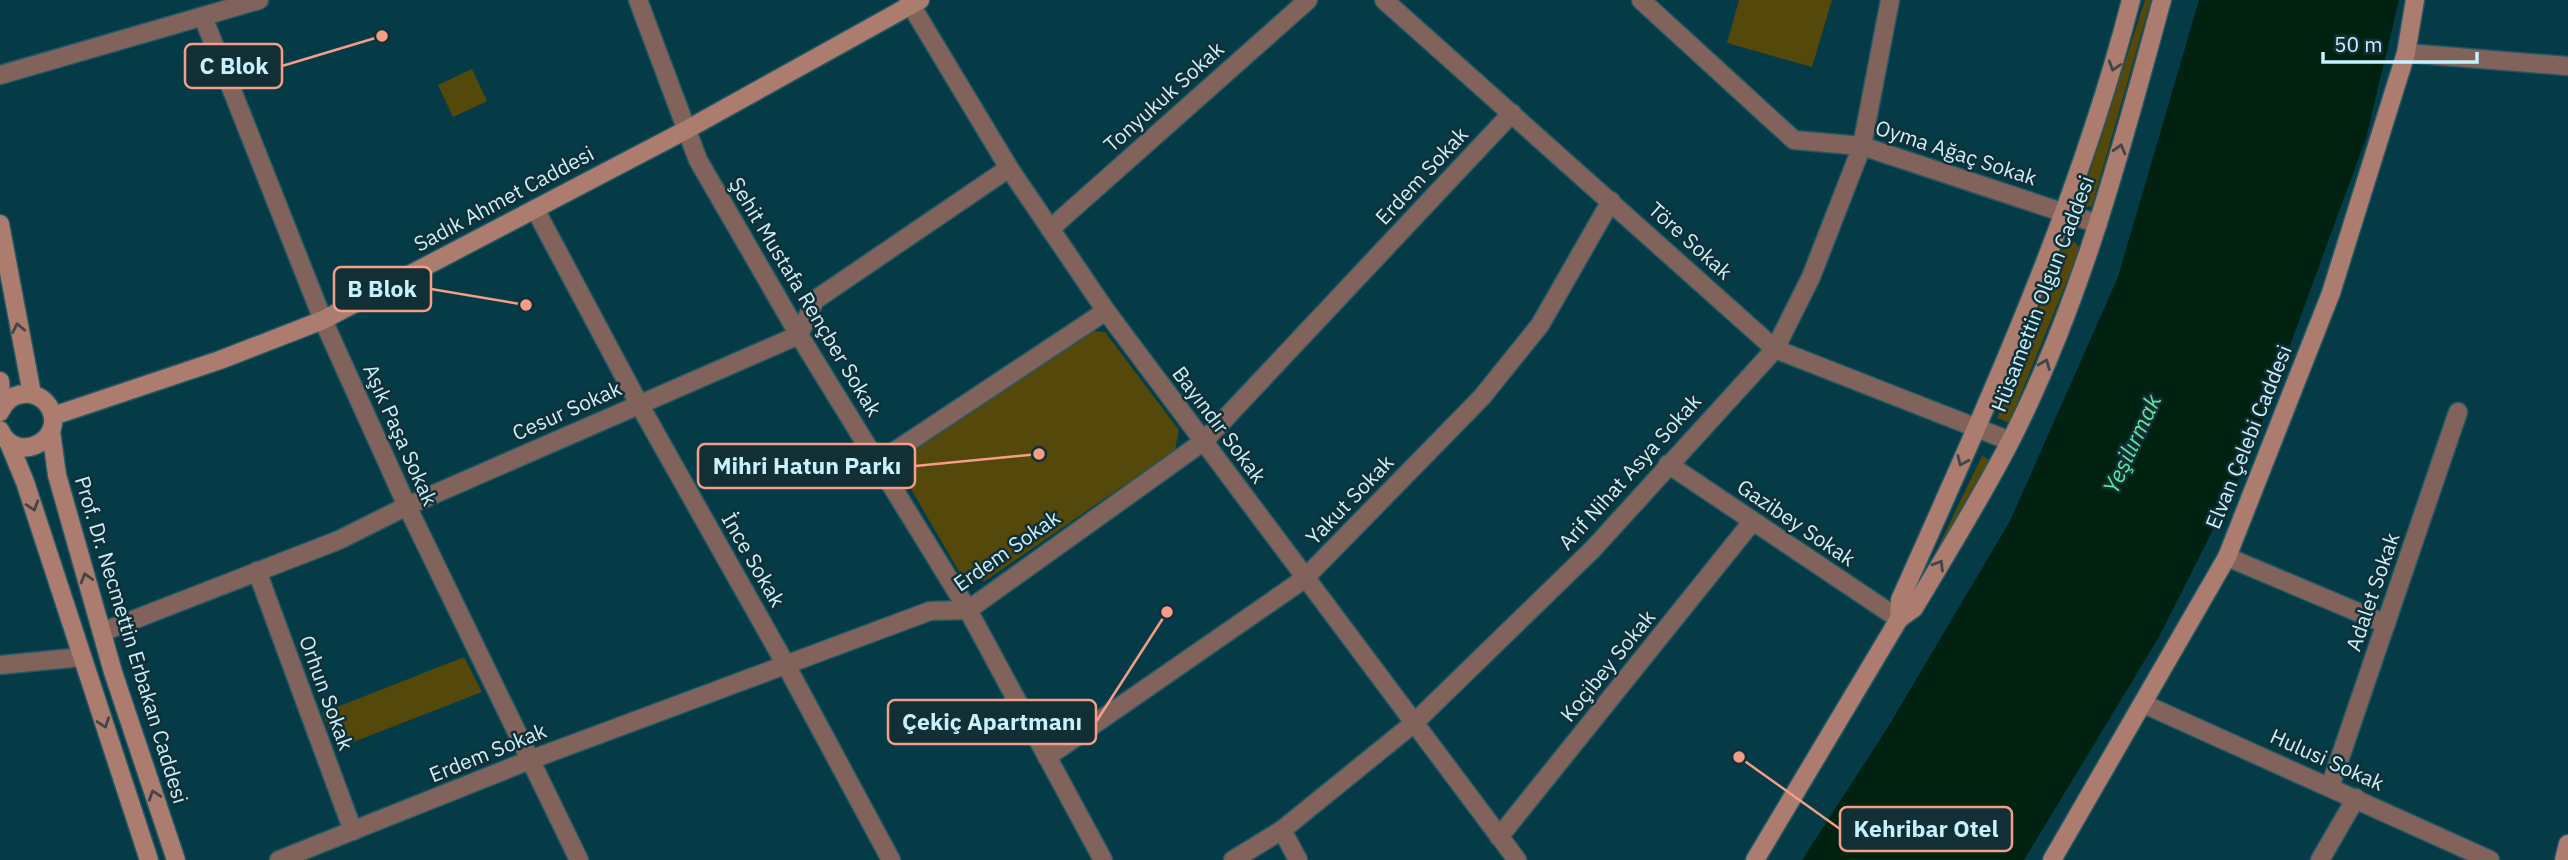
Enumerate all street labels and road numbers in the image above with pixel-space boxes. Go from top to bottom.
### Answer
street label: Tonyukuk Sokak [1097,35,1229,158]
street label: Oyma Ağaç Sokak [1872,113,2041,191]
street label: Erdem Sokak [1369,120,1474,230]
street label: Sadık Ahmet Caddesi [409,139,598,257]
street label: Şehit Mustafa Rençber Sokak [723,172,889,421]
street label: Hüsamettin Olgun Caddesi [1984,172,2100,416]
street label: Töre Sokak [1643,195,1739,285]
street label: Elvan Çelebi Caddesi [2198,341,2298,533]
street label: Aşık Paşa Sokak [357,359,445,510]
street label: Bayındır Sokak [1167,360,1273,489]
street label: Cesur Sokak [508,374,626,447]
street label: Arif Nihat Asya Sokak [1552,387,1707,555]
street label: Yakut Sokak [1299,448,1399,550]
street label: Gazibey Sokak [1732,472,1861,572]
street label: Prof. Dr. Necmettin Erbakan Caddesi [69,473,195,807]
street label: Erdem Sokak [948,503,1065,597]
street label: İnce Sokak [716,507,792,612]
street label: Adalet Sokak [2339,529,2405,655]
street label: Koçibey Sokak [1553,603,1661,727]
street label: Orhun Sokak [293,631,361,754]
street label: Erdem Sokak [425,716,550,788]
street label: Hulusi Sokak [2266,721,2389,797]

